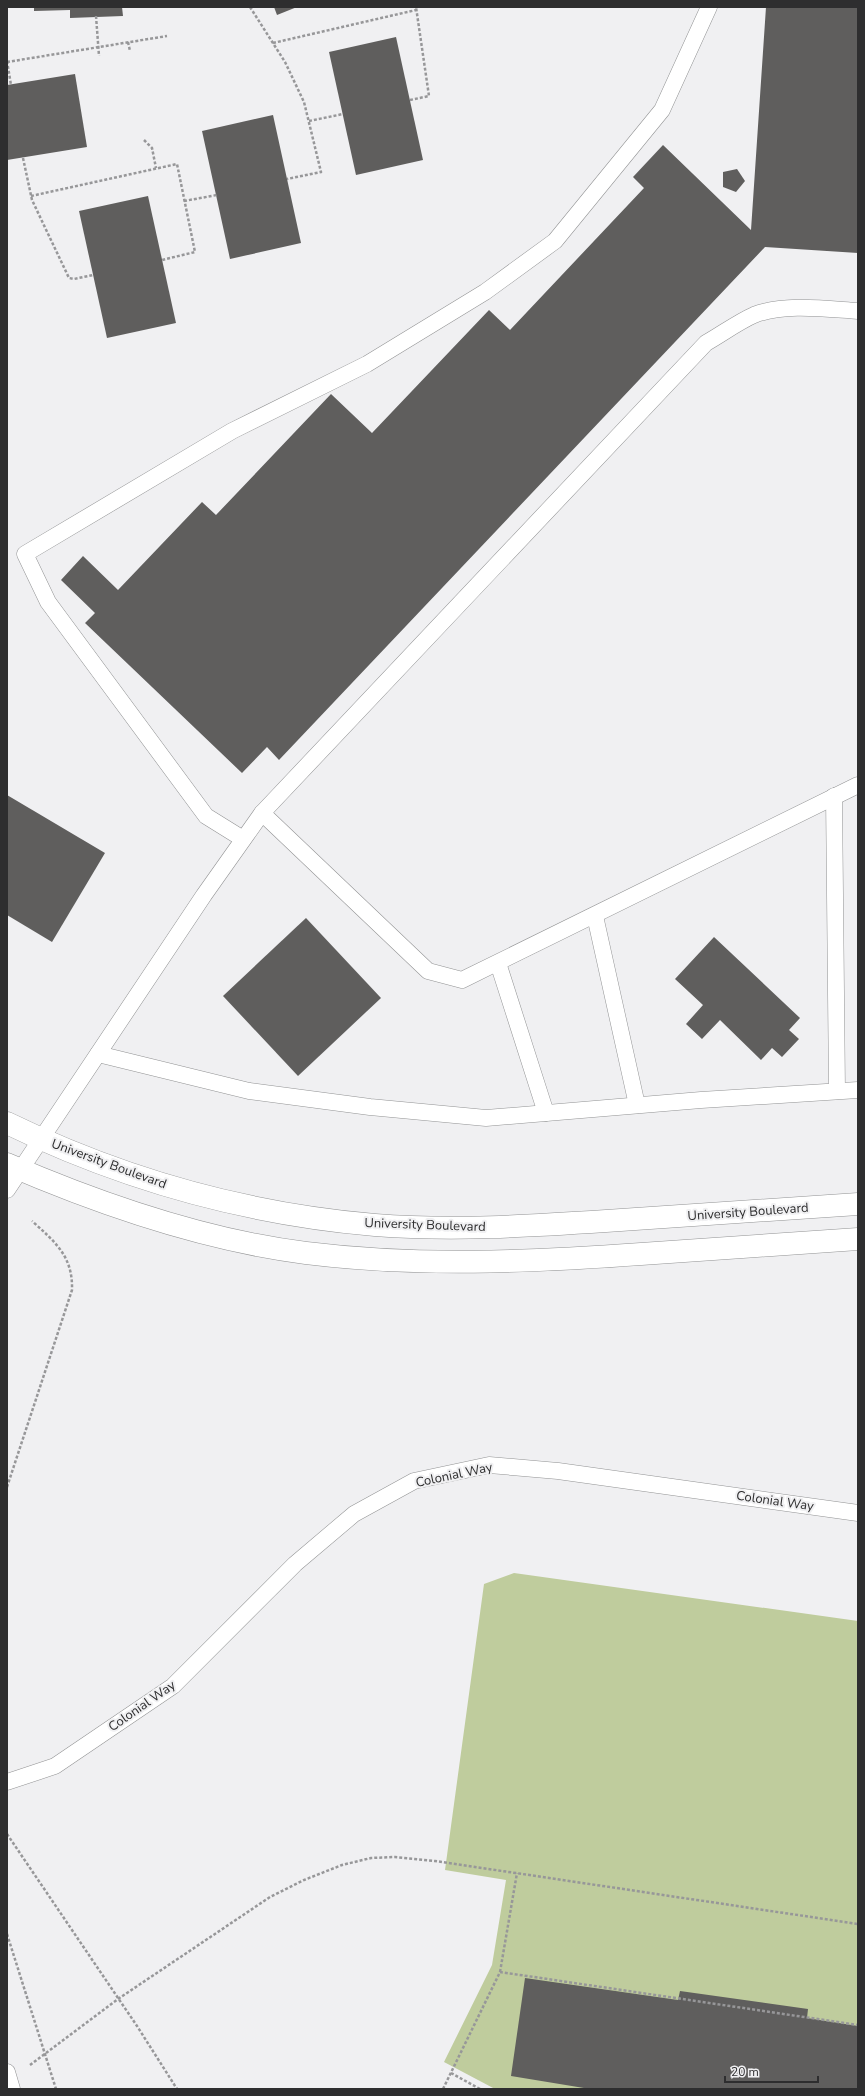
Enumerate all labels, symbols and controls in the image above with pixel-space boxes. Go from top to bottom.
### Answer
street label: University Boulevard [49,1135,169,1193]
street label: University Boulevard [687,1199,809,1225]
street label: University Boulevard [364,1214,486,1236]
street label: Colonial Way [414,1458,494,1492]
street label: Colonial Way [735,1487,815,1515]
street label: Colonial Way [105,1676,179,1736]
scale bar [725,2058,818,2084]
text: 20 m [731,2064,759,2080]

